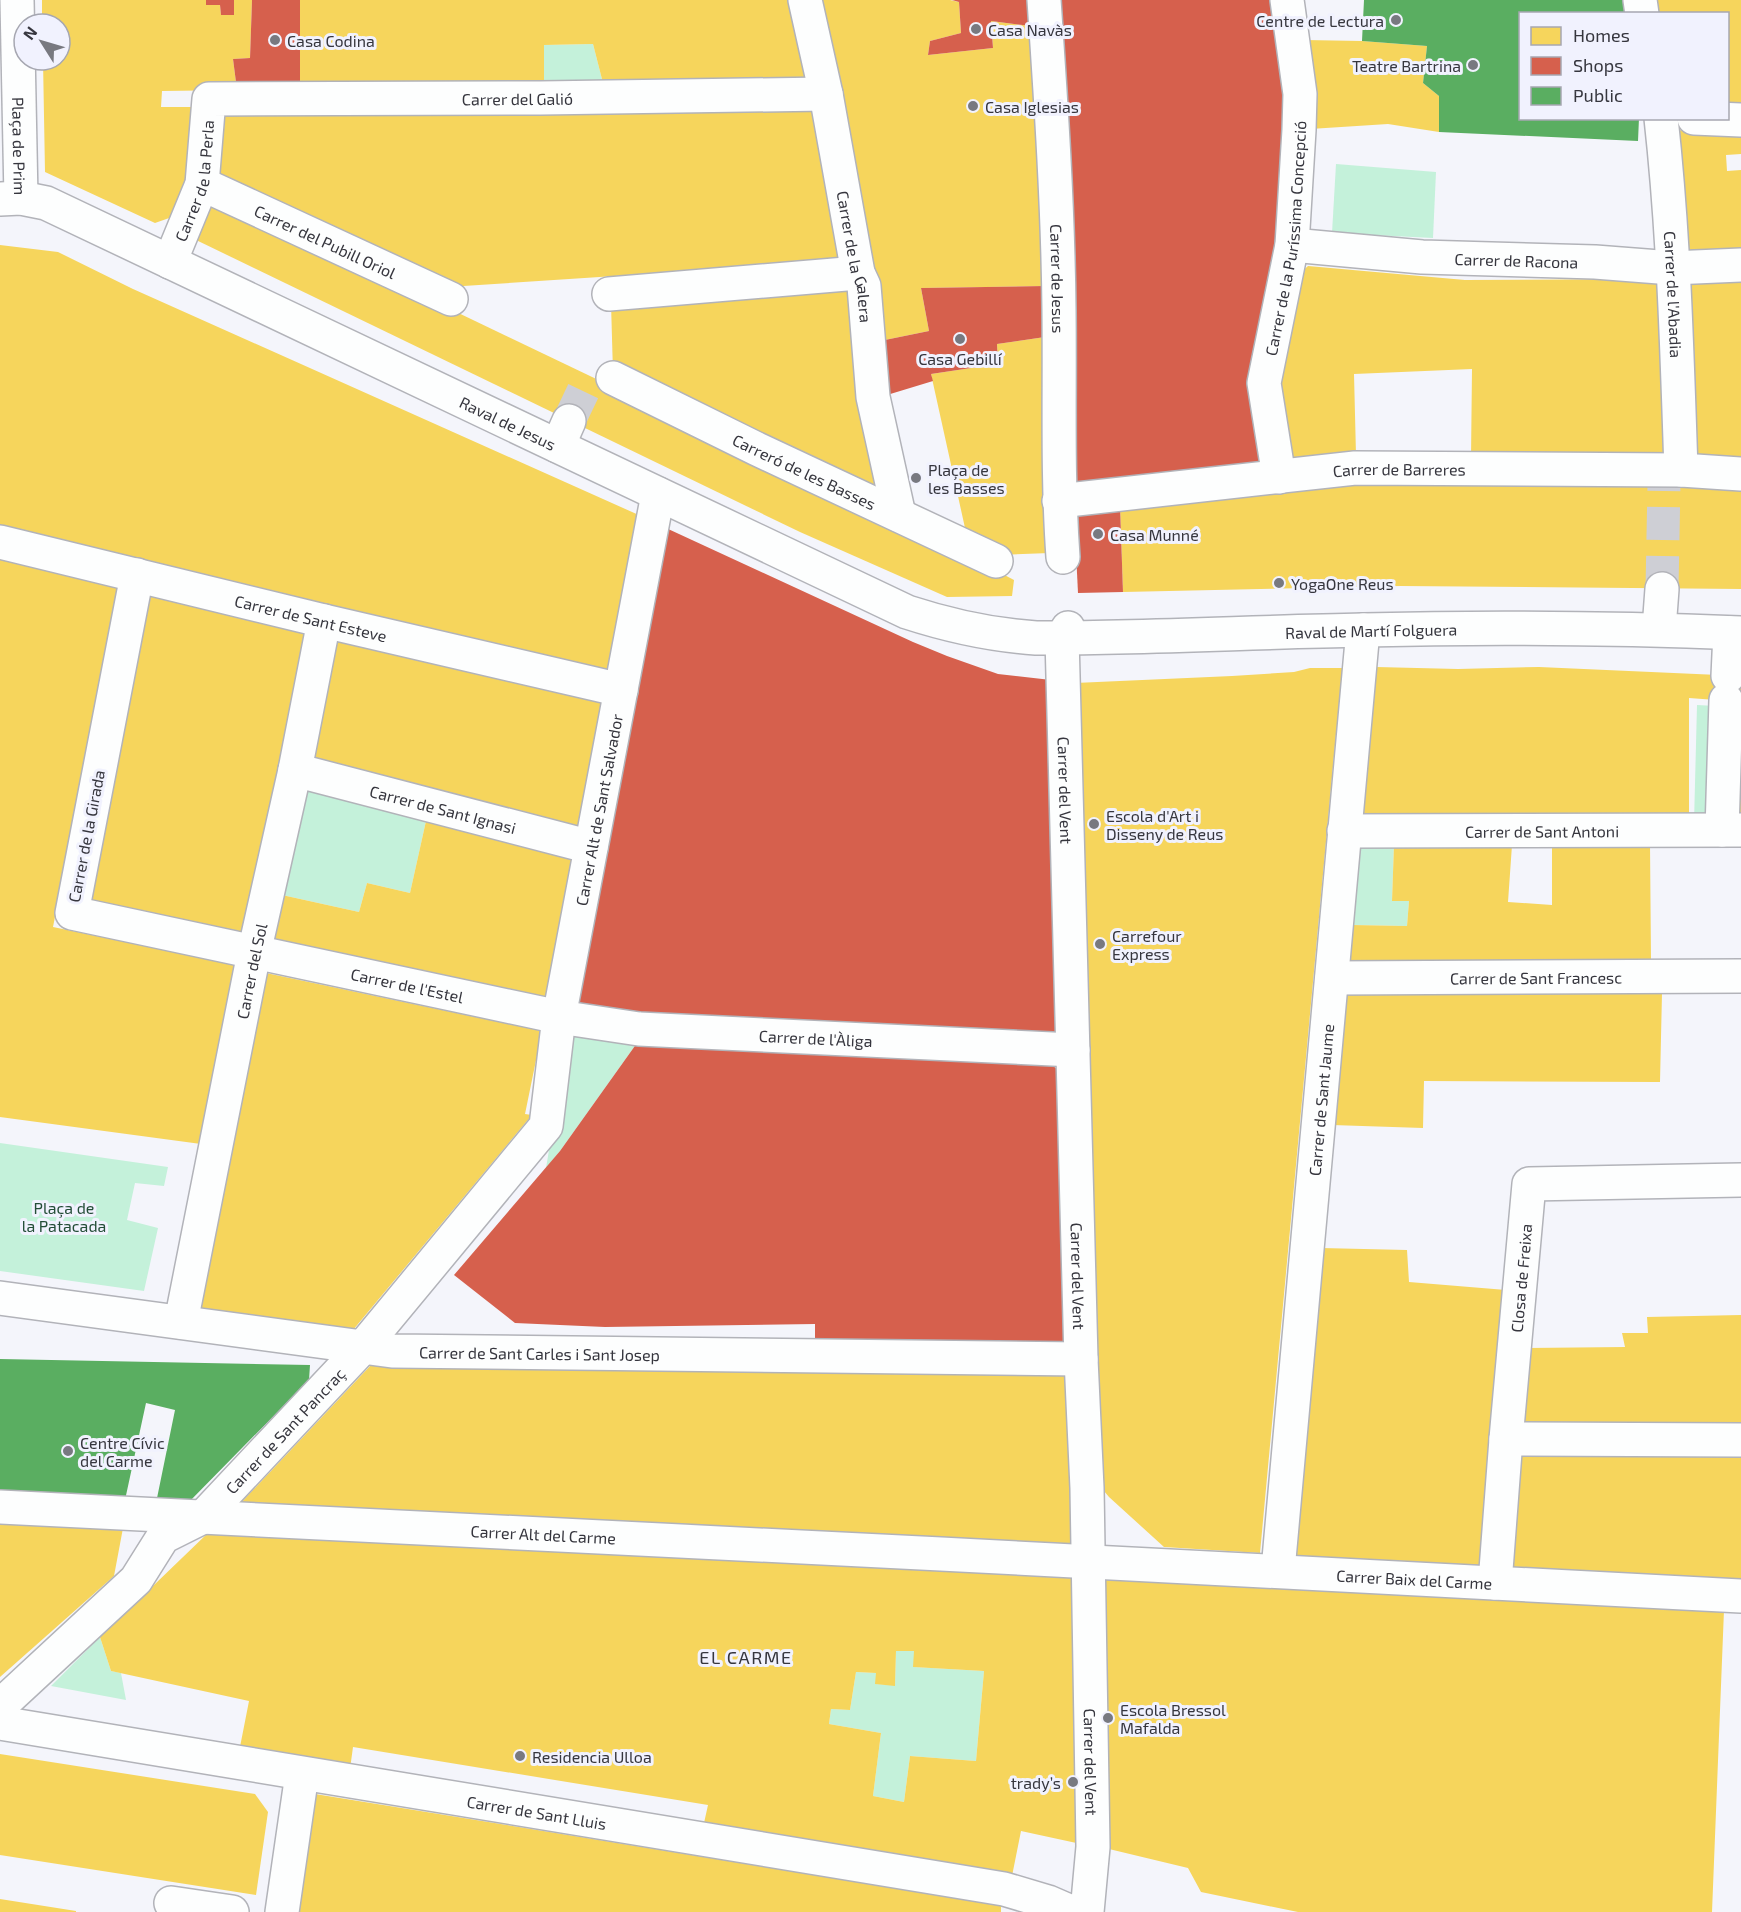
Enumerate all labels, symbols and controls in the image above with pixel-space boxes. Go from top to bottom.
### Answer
place label: Centre de Lectura [1256,11,1384,30]
north arrow [12,12,72,72]
legend [1519,12,1729,120]
marker: Centre de Lectura [1389,13,1403,27]
place label: Casa Navàs [988,20,1072,39]
text: N [19,22,41,43]
marker: Casa Navàs [969,22,983,36]
text: Homes [1573,24,1630,46]
place label: Casa Codina [287,31,375,50]
marker: Casa Codina [268,33,282,47]
text: Shops [1573,54,1623,76]
place label: Teatre Bartrina [1352,56,1461,75]
marker: Teatre Bartrina [1466,58,1480,72]
text: Public [1573,84,1623,106]
street label: Carrer del Galió [462,88,573,108]
street label: Plaça de Prim [9,97,30,195]
place label: Casa Iglesias [985,97,1079,116]
marker: Casa Iglesias [966,99,980,113]
street label: Carrer de la Perla [170,119,217,244]
street label: Carrer de la Puríssima Concepció [1260,120,1309,357]
street label: Carrer de la Galera [834,189,876,324]
street label: Carrer del Pubill Oriol [252,200,400,282]
street label: Carrer de Jesus [1047,224,1069,333]
street label: Carrer de l'Abadia [1661,230,1687,358]
street label: Carrer de Racona [1454,248,1579,271]
marker: Casa Gebillí [953,332,967,346]
place label: Casa Gebillí [918,349,1003,368]
street label: Raval de Jesus [457,392,559,453]
street label: Carreró de les Basses [730,429,879,513]
street label: Carrer de Barreres [1332,458,1466,480]
place label: Plaça de les Basses [928,460,1005,497]
marker: Plaça de les Basses [909,471,923,485]
place label: Casa Munné [1110,525,1199,544]
marker: Casa Munné [1091,527,1105,541]
place label: YogaOne Reus [1291,574,1394,593]
marker: YogaOne Reus [1272,576,1286,590]
street label: Carrer de Sant Esteve [233,590,389,645]
street label: Raval de Martí Folguera [1285,619,1457,641]
street label: Carrer Alt de Sant Salvador [571,712,626,907]
street label: Carrer del Vent [1055,736,1077,844]
street label: Carrer de la Girada [64,768,108,904]
street label: Carrer de Sant Ignasi [368,780,518,837]
place label: Escola d'Art i Disseny de Reus [1106,806,1223,843]
marker: Escola d'Art i Disseny de Reus [1087,817,1101,831]
street label: Carrer de Sant Antoni [1465,821,1619,840]
street label: Carrer del Sol [232,921,270,1020]
place label: Carrefour Express [1112,926,1182,963]
marker: Carrefour Express [1093,937,1107,951]
street label: Carrer de l'Estel [349,963,465,1006]
street label: Carrer de Sant Francesc [1450,967,1622,987]
street label: Carrer de Sant Jaume [1304,1023,1337,1177]
street label: Carrer de l'Àliga [758,1025,873,1050]
park label: Plaça de la Patacada [22,1198,106,1235]
street label: Carrer del Vent [1068,1222,1090,1330]
street label: Closa de Freixa [1506,1223,1535,1333]
street label: Carrer de Sant Carles i Sant Josep [419,1342,660,1364]
street label: Carrer de Sant Pancraç [221,1363,349,1497]
place label: Centre Cívic del Carme [80,1433,165,1470]
marker: Centre Cívic del Carme [61,1444,75,1458]
street label: Carrer Alt del Carme [470,1521,616,1547]
street label: Carrer Baix del Carme [1336,1565,1493,1592]
district label: EL CARME [699,1646,793,1668]
place label: Escola Bressol Mafalda [1120,1700,1226,1737]
street label: Carrer del Vent [1081,1708,1102,1816]
marker: Escola Bressol Mafalda [1101,1711,1115,1725]
place label: Residencia Ulloa [532,1747,652,1766]
marker: Residencia Ulloa [513,1749,527,1763]
place label: trady’s [1011,1773,1061,1792]
marker: trady’s [1066,1775,1080,1789]
street label: Carrer de Sant Lluis [466,1791,608,1833]

